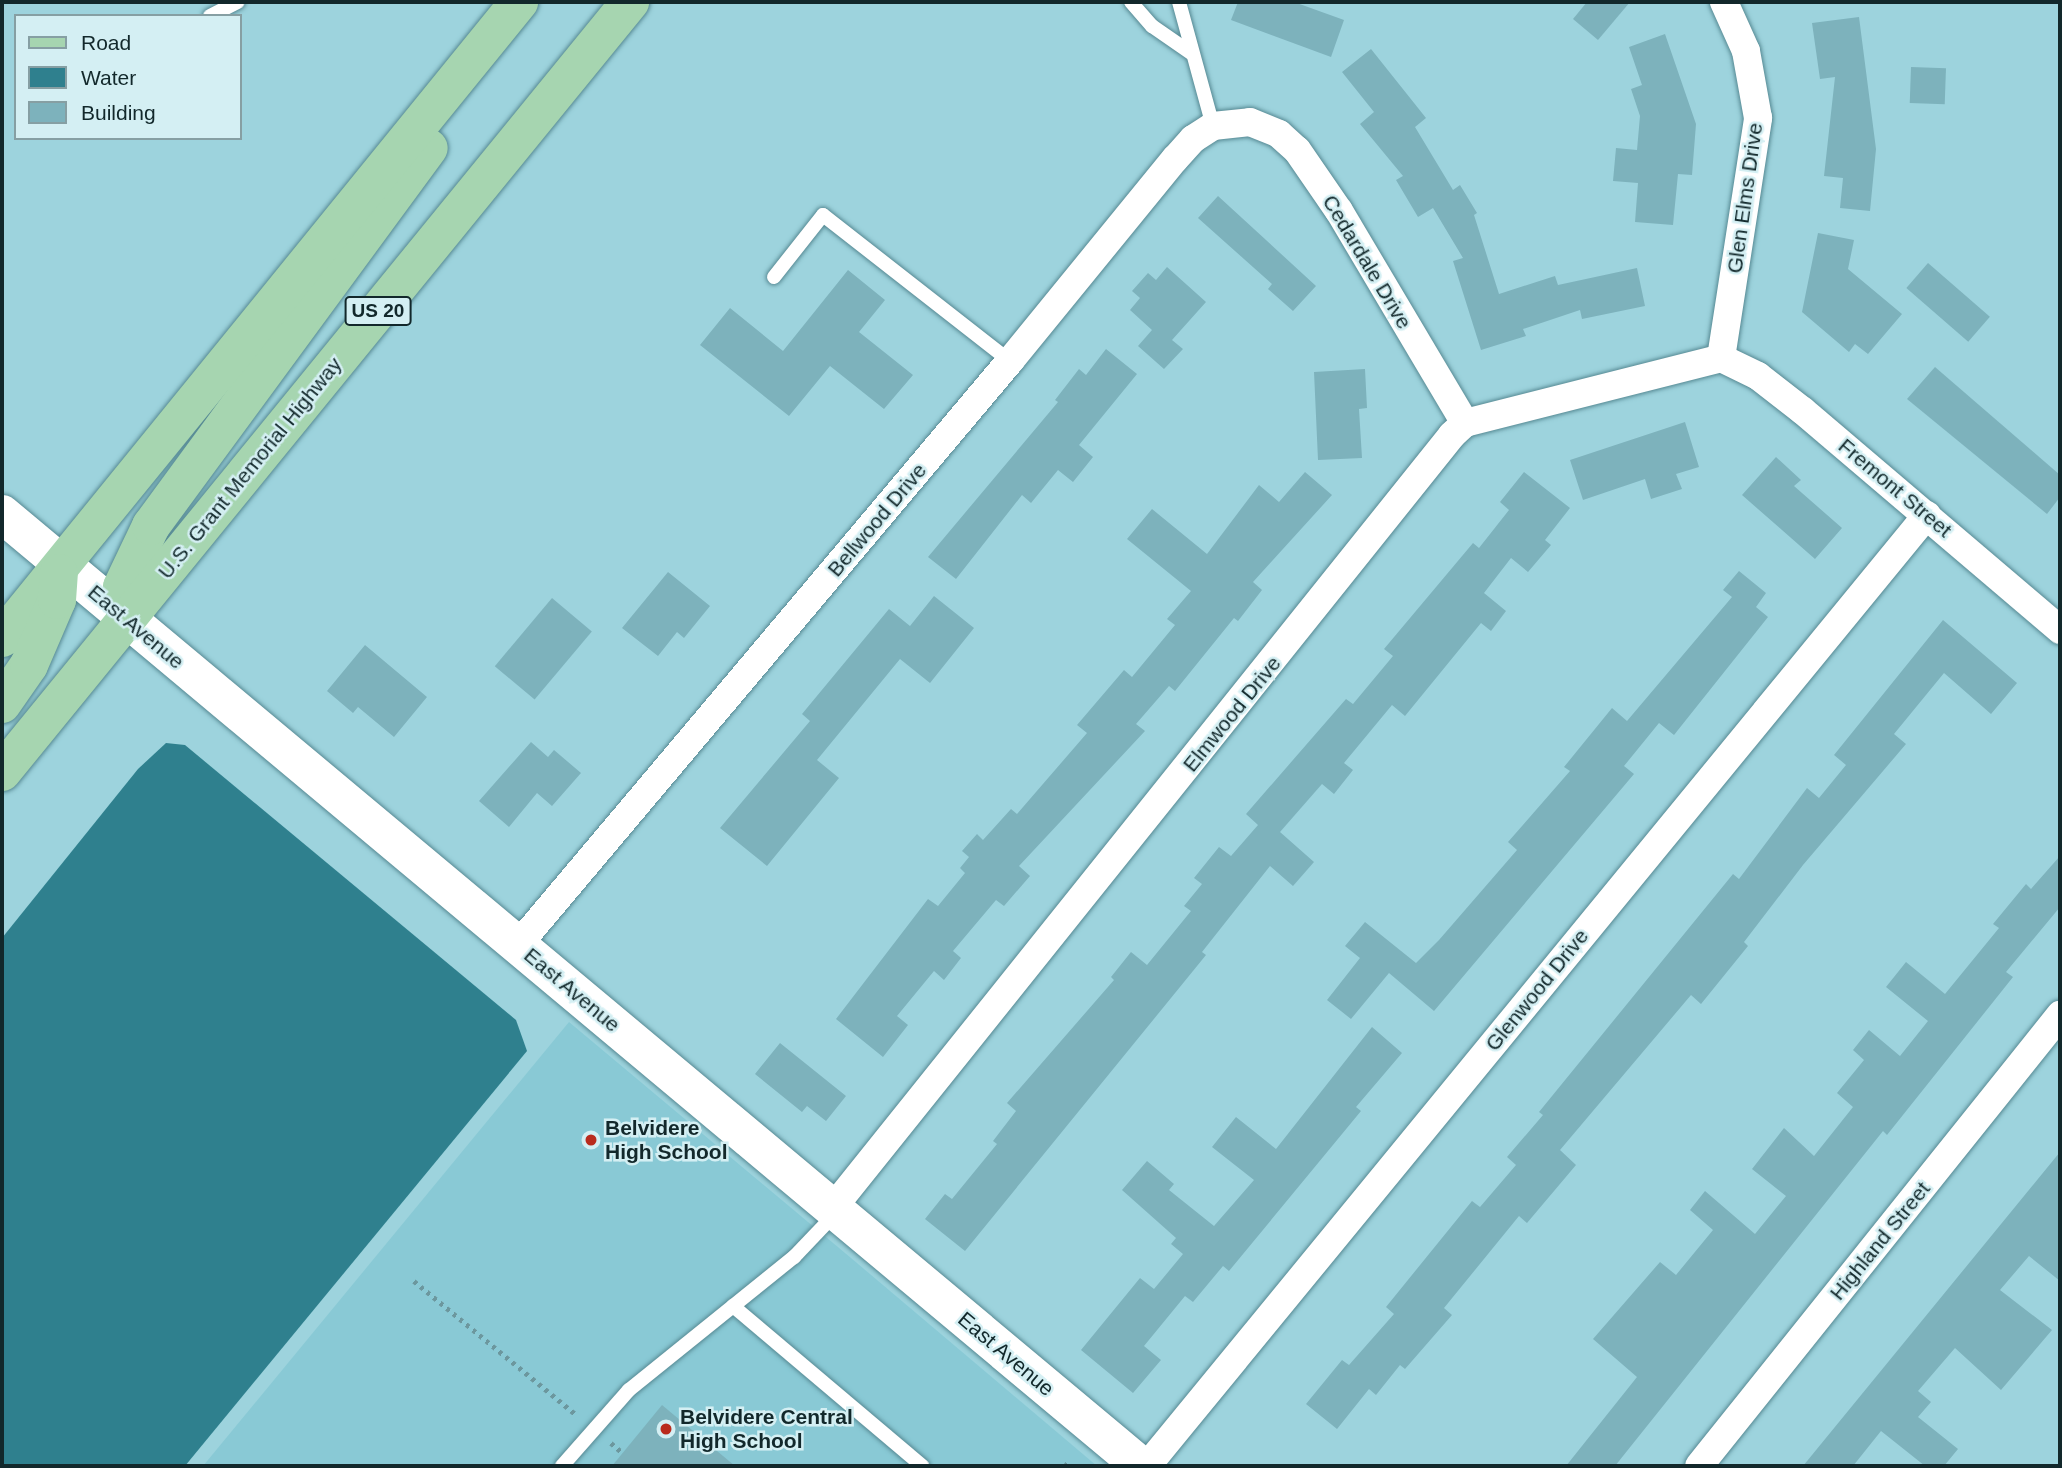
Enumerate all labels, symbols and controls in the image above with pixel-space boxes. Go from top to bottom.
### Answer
legend [14,14,242,140]
text: Road [81,31,131,54]
text: Water [81,66,136,89]
text: Building [81,101,156,124]
street label: Glen Elms Drive [1722,121,1768,275]
street label: Cedardale Drive [1317,190,1417,334]
road number: US 20 [343,296,413,326]
street label: U.S. Grant Memorial Highway [153,352,347,584]
street label: Fremont Street [1833,433,1957,543]
street label: Bellwood Drive [822,458,932,582]
street label: East Avenue [82,579,190,675]
street label: Elmwood Drive [1178,651,1286,777]
street label: Glenwood Drive [1480,924,1594,1056]
street label: East Avenue [518,942,626,1038]
place label: Belvidere High School [605,1115,727,1165]
marker: Belvidere High School [583,1132,599,1148]
street label: Highland Street [1825,1177,1935,1305]
street label: East Avenue [952,1306,1060,1402]
place label: Belvidere Central High School [680,1404,853,1454]
marker: Belvidere Central High School [658,1421,674,1437]

